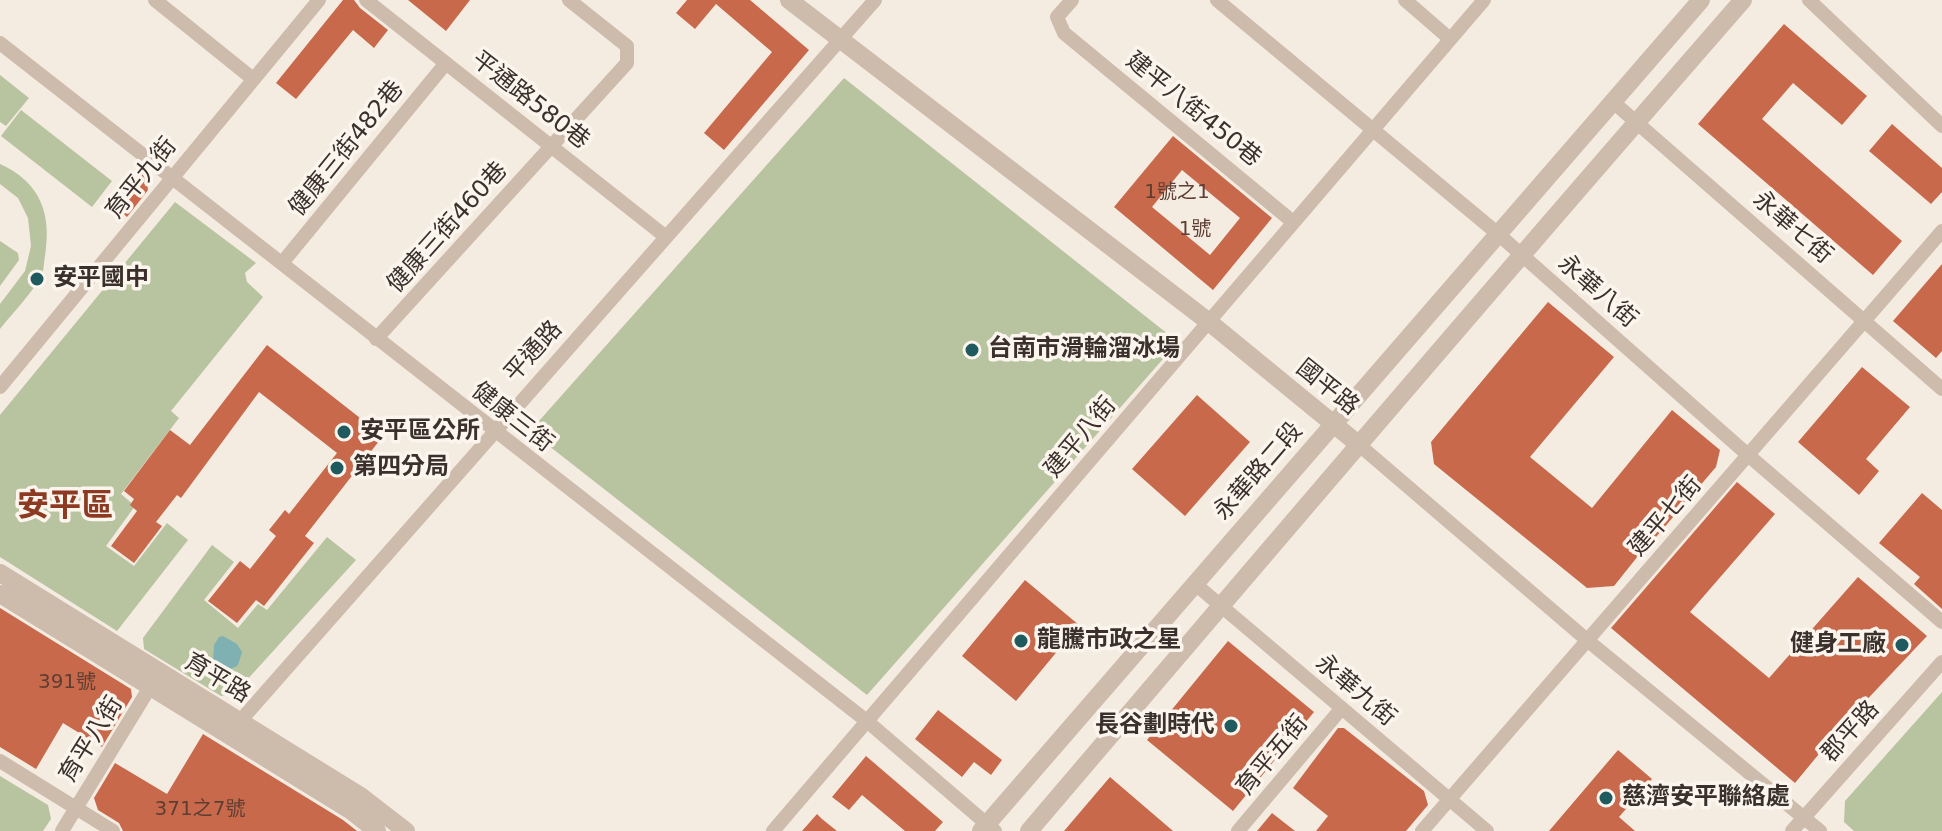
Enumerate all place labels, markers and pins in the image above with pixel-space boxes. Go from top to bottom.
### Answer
place label: 安平國中 [53,265,149,293]
marker: 安平國中 [28,270,46,288]
place label: 台南市滑輪溜冰場 [988,336,1180,364]
marker: 台南市滑輪溜冰場 [963,341,981,359]
place label: 安平區公所 [360,418,480,446]
marker: 安平區公所 [335,423,353,441]
place label: 第四分局 [353,454,449,482]
marker: 第四分局 [328,459,346,477]
place label: 龍騰市政之星 [1037,627,1181,655]
place label: 健身工廠 [1790,631,1886,659]
marker: 龍騰市政之星 [1012,632,1030,650]
marker: 健身工廠 [1893,636,1911,654]
place label: 長谷劃時代 [1095,712,1215,740]
marker: 長谷劃時代 [1222,717,1240,735]
place label: 慈濟安平聯絡處 [1622,784,1790,812]
marker: 慈濟安平聯絡處 [1597,789,1615,807]

